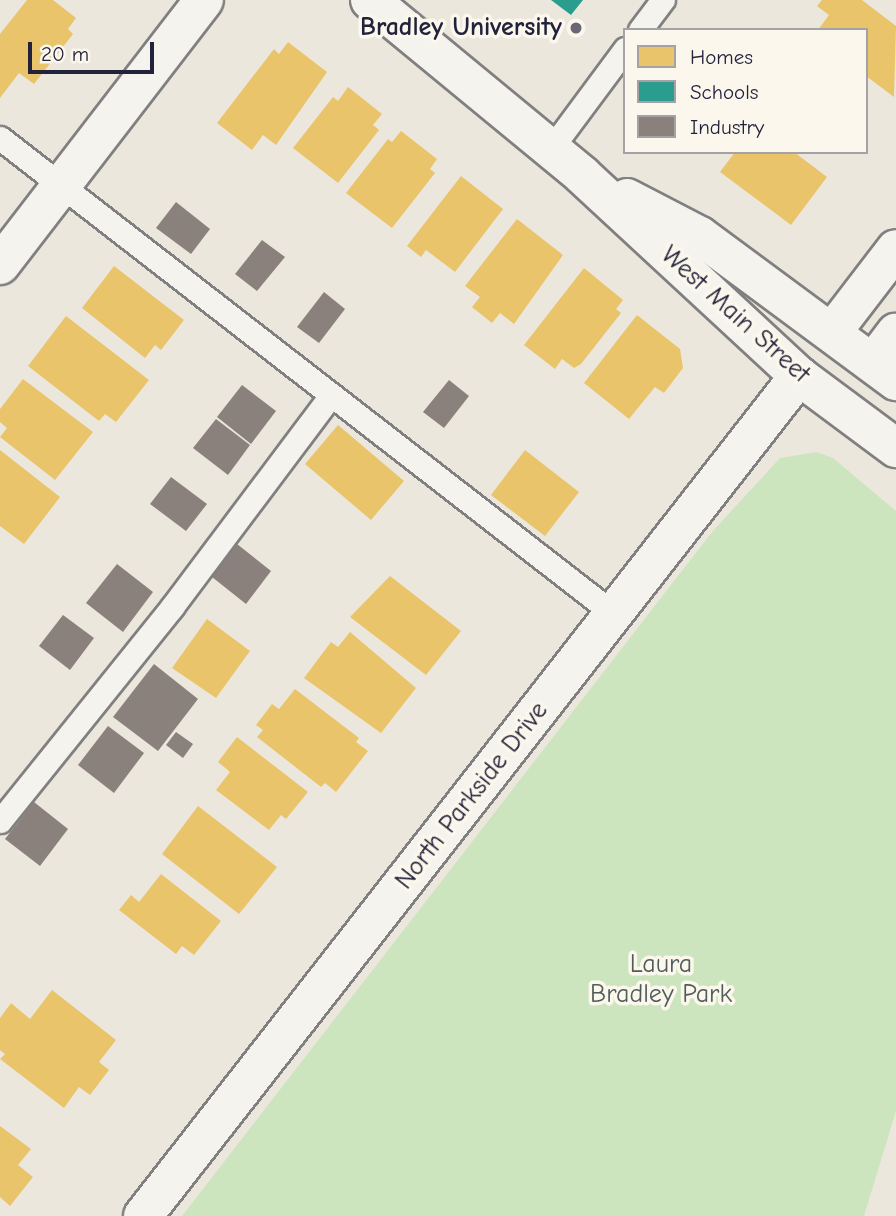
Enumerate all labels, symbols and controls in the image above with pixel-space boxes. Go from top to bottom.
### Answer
place label: Bradley University [360,12,562,44]
marker: Bradley University [568,20,584,36]
scale bar [32,28,158,72]
legend [623,28,868,154]
text: 20 m [41,42,89,66]
text: Homes [690,45,753,69]
text: Schools [690,80,759,104]
text: Industry [690,115,764,139]
street label: West Main Street [654,240,816,390]
street label: North Parkside Drive [389,696,555,896]
park label: Laura Bradley Park [590,949,732,1010]

